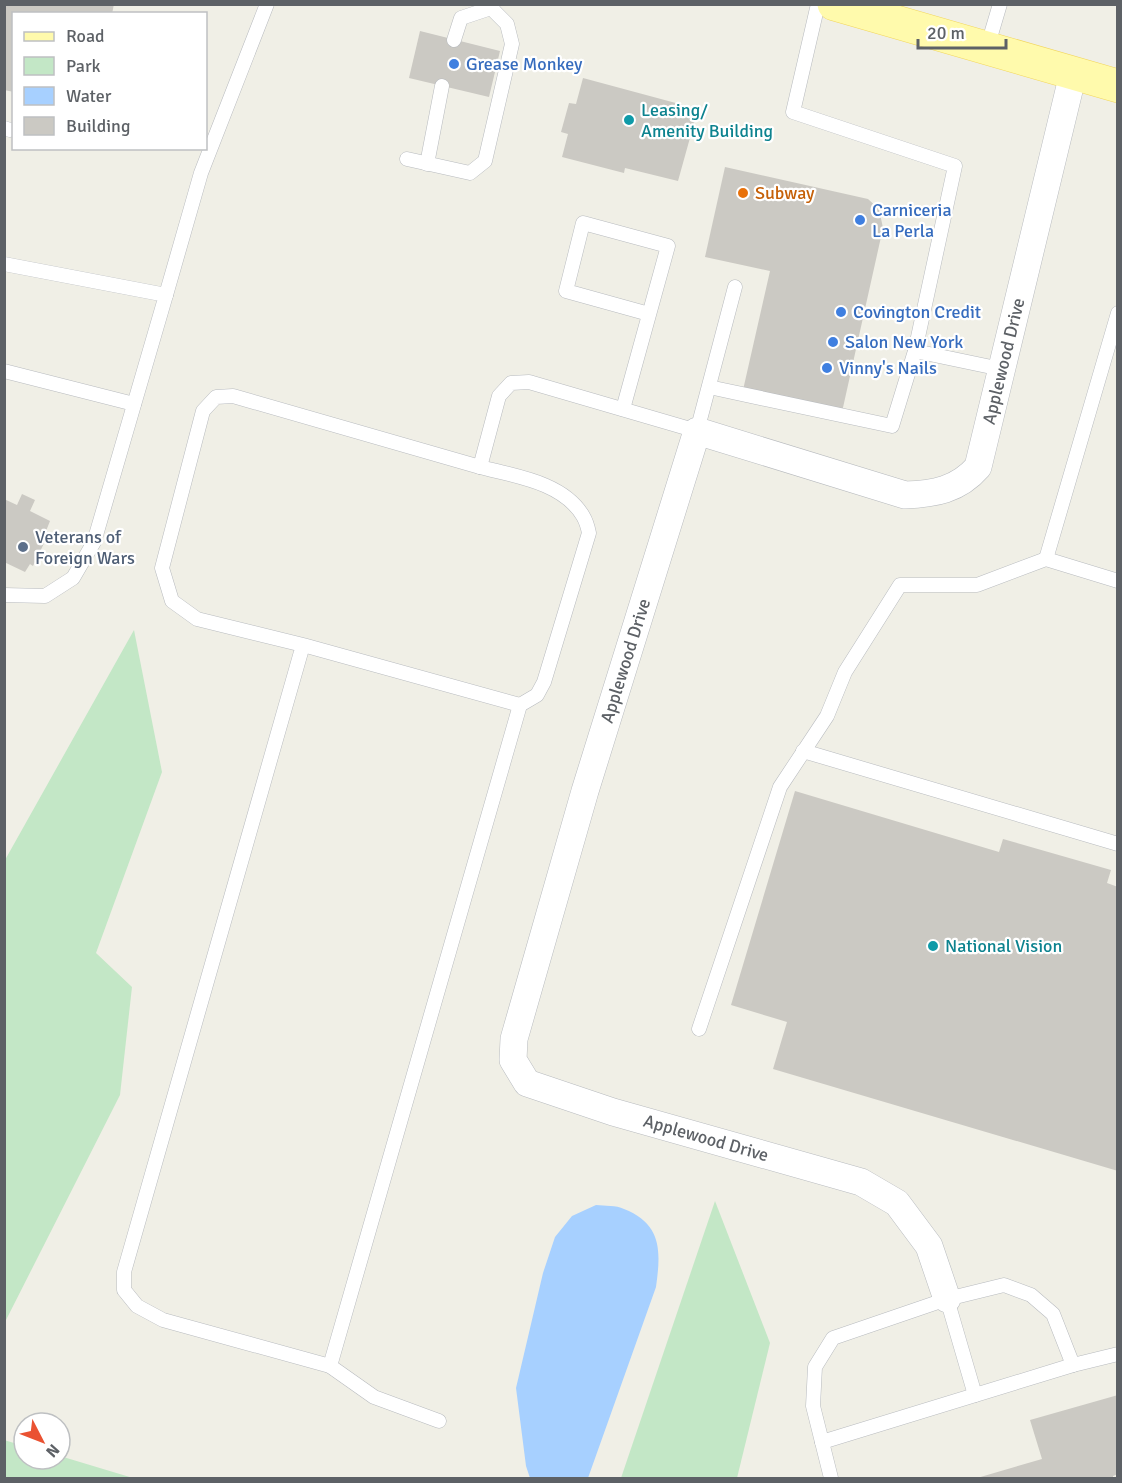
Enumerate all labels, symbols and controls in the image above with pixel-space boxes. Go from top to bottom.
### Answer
legend [12,12,207,150]
scale bar [918,12,1006,50]
text: 20 m [927,22,965,44]
text: Road [66,25,105,47]
place label: Grease Monkey [466,53,583,75]
text: Park [66,55,101,77]
marker: Grease Monkey [447,57,461,71]
text: Water [66,85,112,107]
place label: Leasing/ Amenity Building [641,99,773,142]
marker: Leasing/ Amenity Building [622,113,636,127]
text: Building [66,115,130,137]
place label: Subway [755,182,815,204]
marker: Subway [736,186,750,200]
place label: Carniceria La Perla [872,199,952,242]
marker: Carniceria La Perla [853,213,867,227]
street label: Applewood Drive [978,296,1029,427]
place label: Covington Credit [853,301,981,323]
marker: Covington Credit [834,305,848,319]
place label: Salon New York [845,331,963,353]
marker: Salon New York [826,335,840,349]
place label: Vinny's Nails [839,357,937,379]
marker: Vinny's Nails [820,361,834,375]
place label: Veterans of Foreign Wars [35,526,135,569]
marker: Veterans of Foreign Wars [16,540,30,554]
street label: Applewood Drive [596,596,655,726]
place label: National Vision [945,935,1062,957]
marker: National Vision [926,939,940,953]
street label: Applewood Drive [641,1110,771,1166]
north arrow [12,1411,72,1471]
text: N [41,1440,64,1461]

